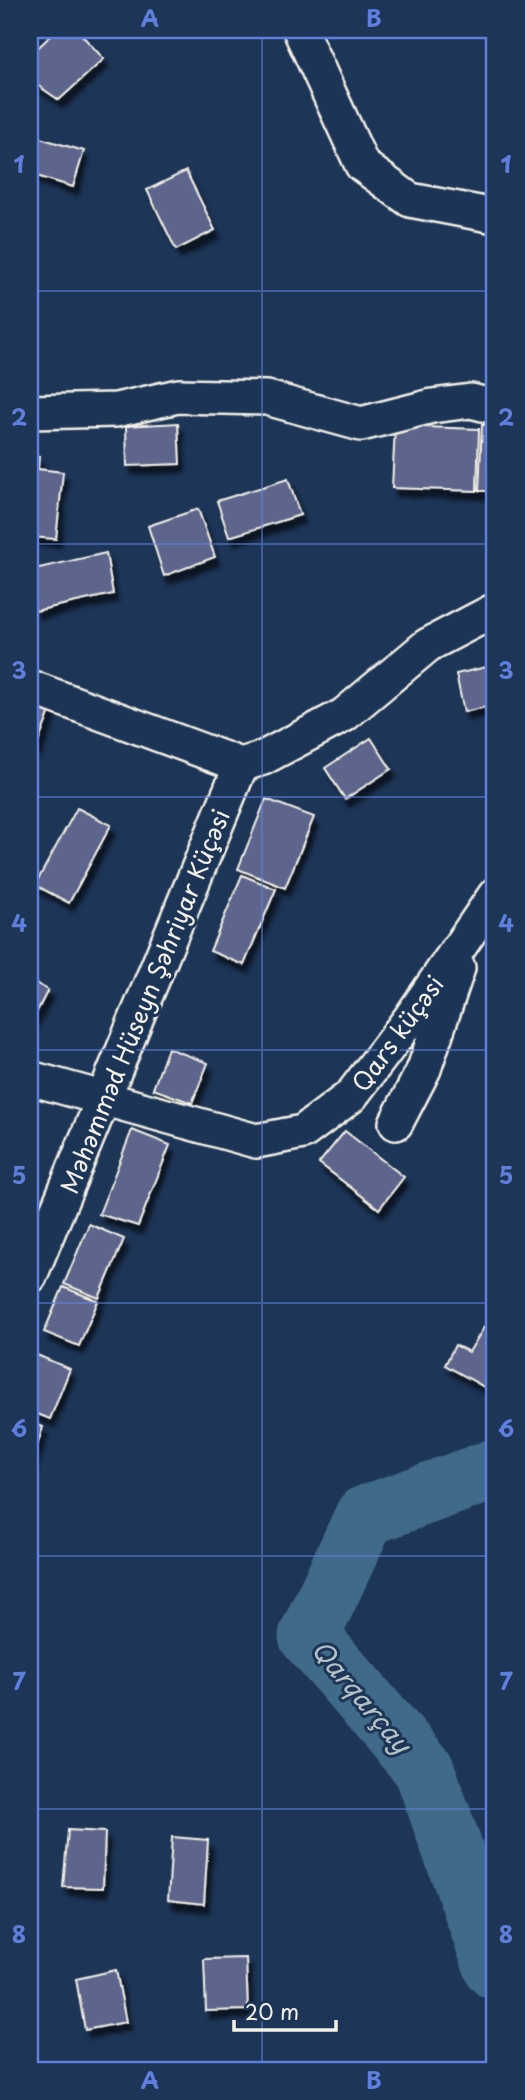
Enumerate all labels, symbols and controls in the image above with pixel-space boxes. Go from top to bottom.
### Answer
text: A [141,0,159,35]
text: B [366,0,382,35]
text: 1 [14,146,25,181]
text: 1 [501,146,512,181]
text: 2 [11,399,27,434]
text: 2 [498,399,514,434]
text: 3 [11,652,27,687]
text: 3 [498,652,514,687]
street label: Məhəmməd Hüseyn Şəhriyar Küçəsi [50,804,238,1198]
text: 4 [11,905,27,940]
text: 4 [498,905,514,940]
street label: Qars küçəsi [342,967,452,1099]
text: 5 [12,1157,26,1192]
text: 5 [499,1157,513,1192]
text: 6 [11,1410,27,1445]
text: 6 [498,1410,514,1445]
water label: Qarqarçay [303,1631,423,1763]
text: 7 [12,1663,26,1698]
text: 7 [499,1663,513,1698]
text: 8 [12,1916,26,1951]
text: 8 [499,1916,513,1951]
scale bar [234,1988,336,2032]
text: 20 m [245,1995,299,2027]
text: A [141,2062,159,2097]
text: B [366,2062,382,2097]

